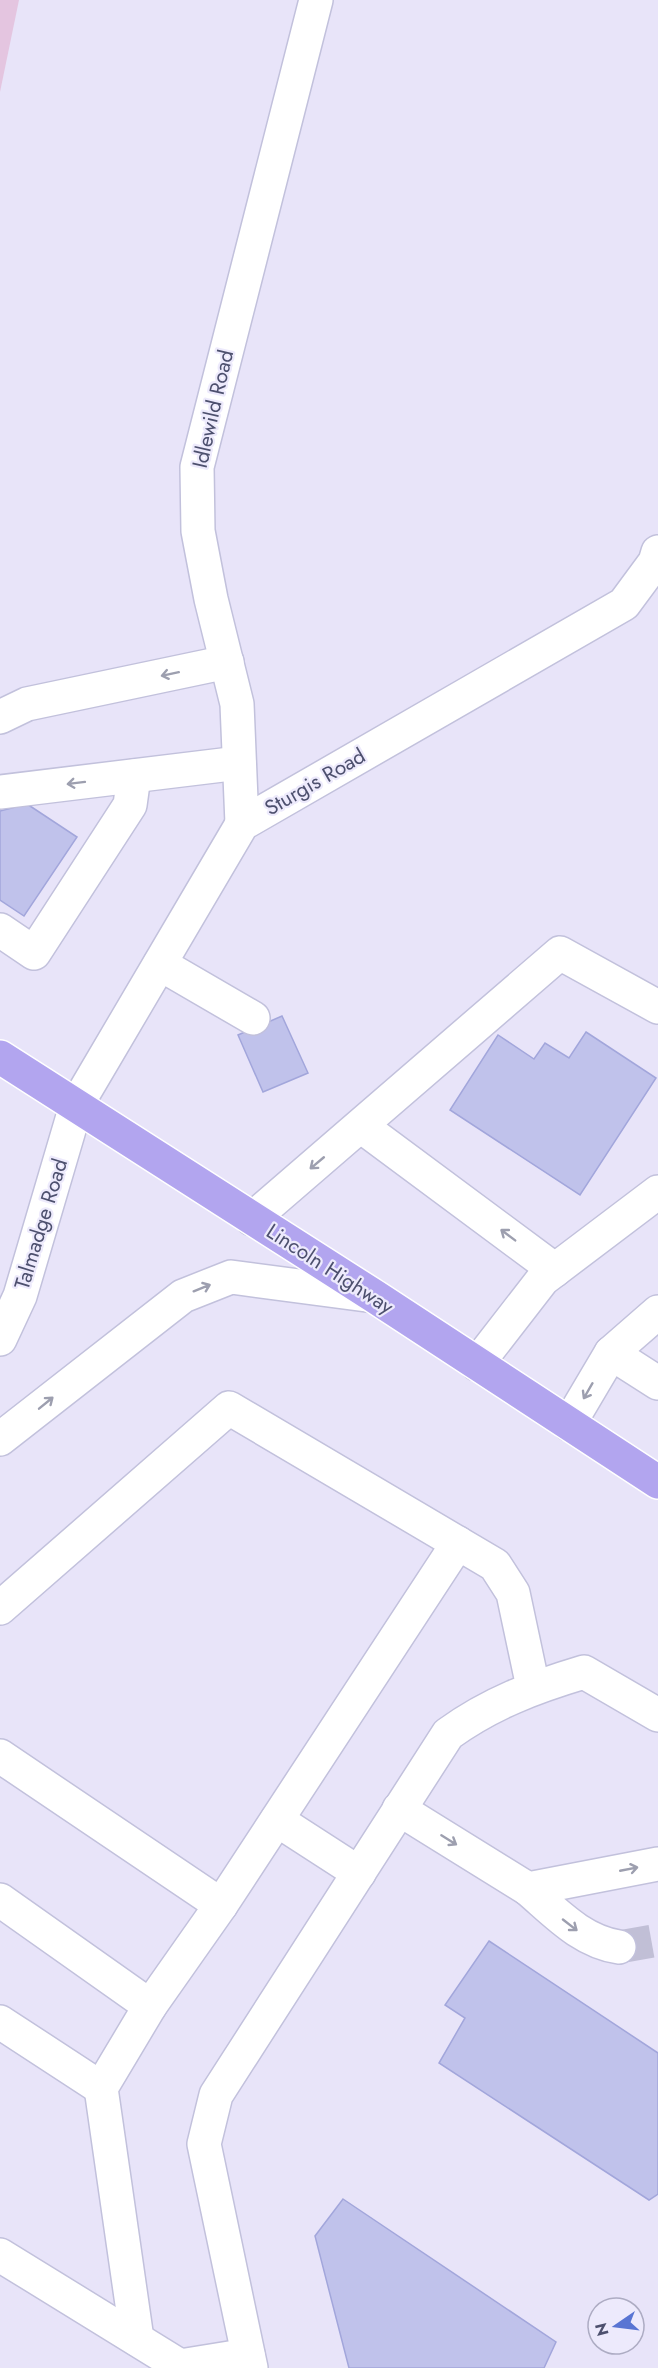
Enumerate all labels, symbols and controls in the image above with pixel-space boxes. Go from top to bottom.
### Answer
street label: Idlewild Road [185,347,241,471]
one-way arrow [160,669,180,680]
street label: Sturgis Road [259,741,371,823]
one-way arrow [66,778,86,789]
street label: Talmadge Road [7,1155,75,1293]
one-way arrow [309,1157,325,1170]
street label: Lincoln Highway [260,1217,400,1322]
one-way arrow [500,1229,516,1241]
one-way arrow [193,1282,211,1293]
one-way arrow [581,1382,593,1399]
one-way arrow [37,1396,53,1409]
one-way arrow [440,1834,457,1846]
one-way arrow [618,1864,638,1875]
one-way arrow [561,1918,577,1931]
north arrow [586,2296,646,2356]
text: N [589,2321,615,2338]

